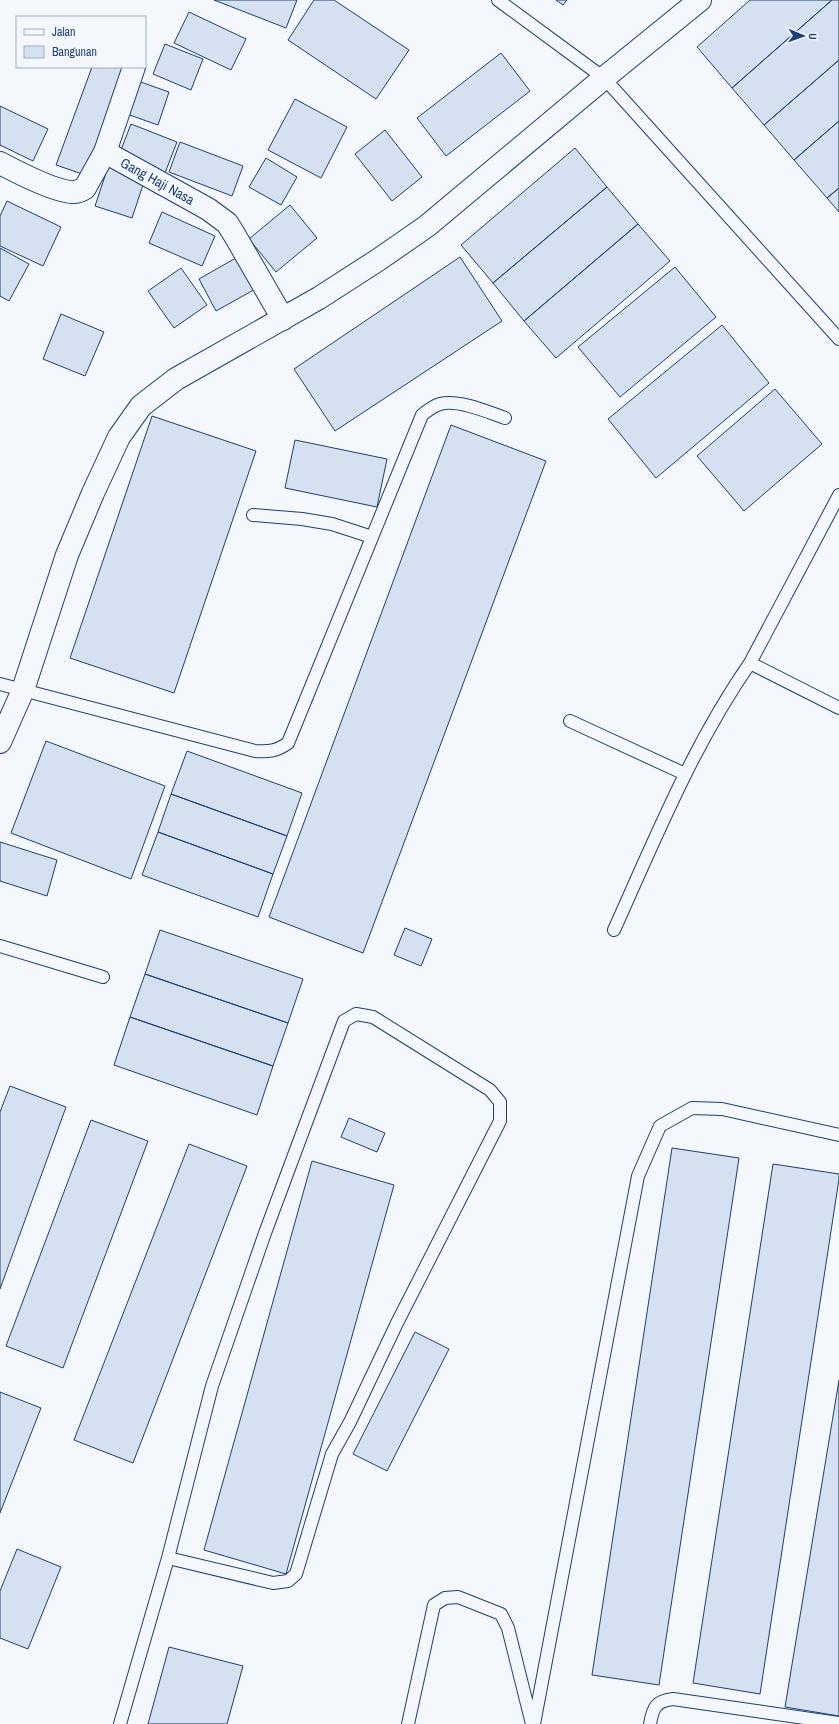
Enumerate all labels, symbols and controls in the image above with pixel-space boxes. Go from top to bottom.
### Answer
legend [16,16,146,68]
north arrow [783,16,823,56]
text: Jalan [52,24,76,40]
text: U [806,33,820,40]
text: Bangunan [52,44,97,60]
street label: Gang Haji Nasa [117,153,198,209]

